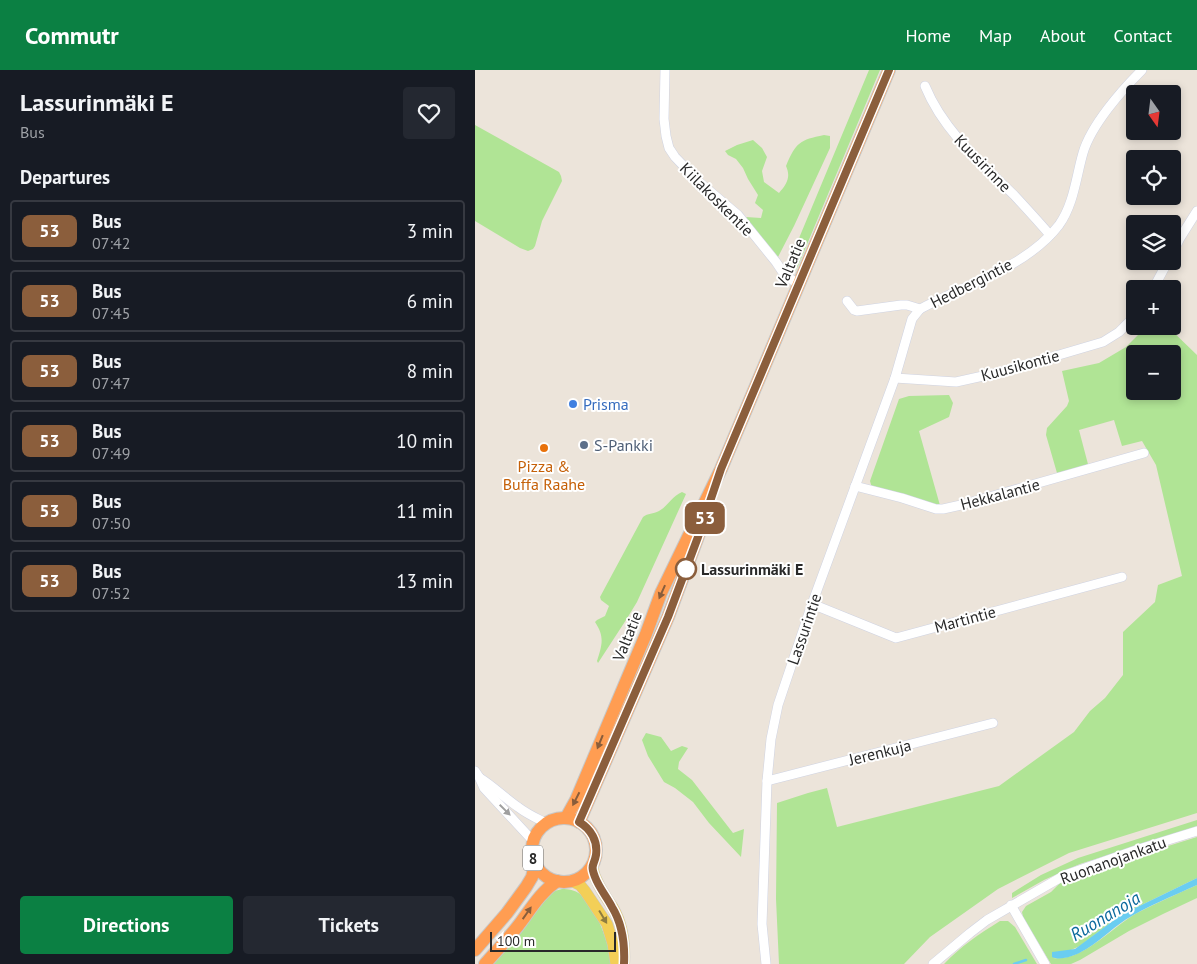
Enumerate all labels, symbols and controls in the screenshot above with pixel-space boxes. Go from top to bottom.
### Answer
text: Commutr [25,20,119,51]
text: Home [905,24,951,47]
text: Map [979,24,1012,47]
text: About [1040,24,1086,47]
text: Contact [1114,24,1172,47]
north arrow [1126,85,1181,140]
map controls [1126,85,1181,400]
text: Lassurinmäki E [20,87,173,118]
button: heart [403,87,455,139]
text: Bus [20,122,45,142]
street label: Kuusirinne [950,130,1016,196]
button: locate [1126,150,1181,205]
street label: Kiilakoskentie [676,158,758,240]
text: Departures [20,165,110,189]
text: Bus [92,209,121,233]
button: layers [1126,215,1181,270]
text: 53 [39,219,60,242]
text: 3 min [407,219,453,243]
text: 07:42 [92,233,130,253]
street label: Valtatie [770,235,809,292]
street label: Hedbergintie [927,254,1015,312]
text: Bus [92,279,121,303]
button: + [1126,280,1181,335]
text: 53 [39,289,60,312]
text: 6 min [407,289,453,313]
text: 07:45 [92,303,130,323]
street label: Kuusikontie [979,345,1061,385]
button: − [1126,345,1181,400]
text: Bus [92,349,121,373]
text: 53 [39,359,60,382]
text: 8 min [407,359,453,383]
text: 07:47 [92,373,130,393]
place label: Prisma [583,394,629,414]
marker: Prisma [567,398,579,410]
text: Bus [92,419,121,443]
text: 53 [39,429,60,452]
text: 10 min [396,429,453,453]
place label: S-Pankki [594,435,653,455]
marker: S-Pankki [578,439,590,451]
marker: Pizza & Buffa Raahe [538,442,550,454]
text: 07:49 [92,443,130,463]
place label: Pizza & Buffa Raahe [503,456,585,494]
street label: Hekkalantie [958,474,1042,514]
text: Bus [92,489,121,513]
text: 53 [39,499,60,522]
text: 11 min [396,499,453,523]
line badge: 53 [683,502,727,534]
text: 53 [695,506,715,529]
text: 07:50 [92,513,130,533]
marker: Lassurinmäki E [675,558,697,580]
text: Bus [92,559,121,583]
place label: Lassurinmäki E [701,559,803,579]
text: 53 [39,569,60,592]
text: 13 min [396,569,453,593]
text: 07:52 [92,583,130,603]
one-way arrow [658,585,666,599]
street label: Lassurintie [782,591,826,667]
street label: Martintie [932,601,998,637]
street label: Valtatie [608,608,646,665]
one-way arrow [596,735,604,749]
street label: Jerenkuja [846,735,913,770]
one-way arrow [572,792,580,806]
one-way arrow [499,804,511,816]
street label: Ruonanojankatu [1057,832,1169,888]
road number: 8 [523,846,543,870]
water label: Ruonanoja [1066,886,1144,946]
button: Directions [20,896,233,954]
button: Tickets [243,896,455,954]
one-way arrow [522,906,532,920]
one-way arrow [598,911,608,924]
scale bar [490,929,616,952]
text: 100 m [497,932,535,950]

